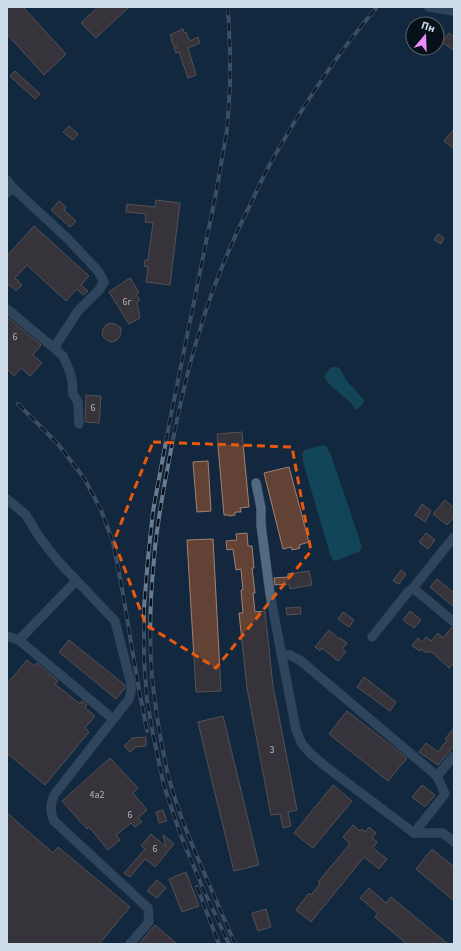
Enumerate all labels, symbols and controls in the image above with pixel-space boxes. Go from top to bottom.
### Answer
north arrow [405,16,445,56]
text: Пн [419,18,437,36]
house number: 6г [122,295,132,309]
house number: 6 [13,330,18,344]
house number: 6 [91,401,96,415]
house number: 3 [270,743,275,757]
house number: 4а2 [90,788,105,802]
house number: 6 [128,808,133,822]
house number: 6 [153,842,158,856]

